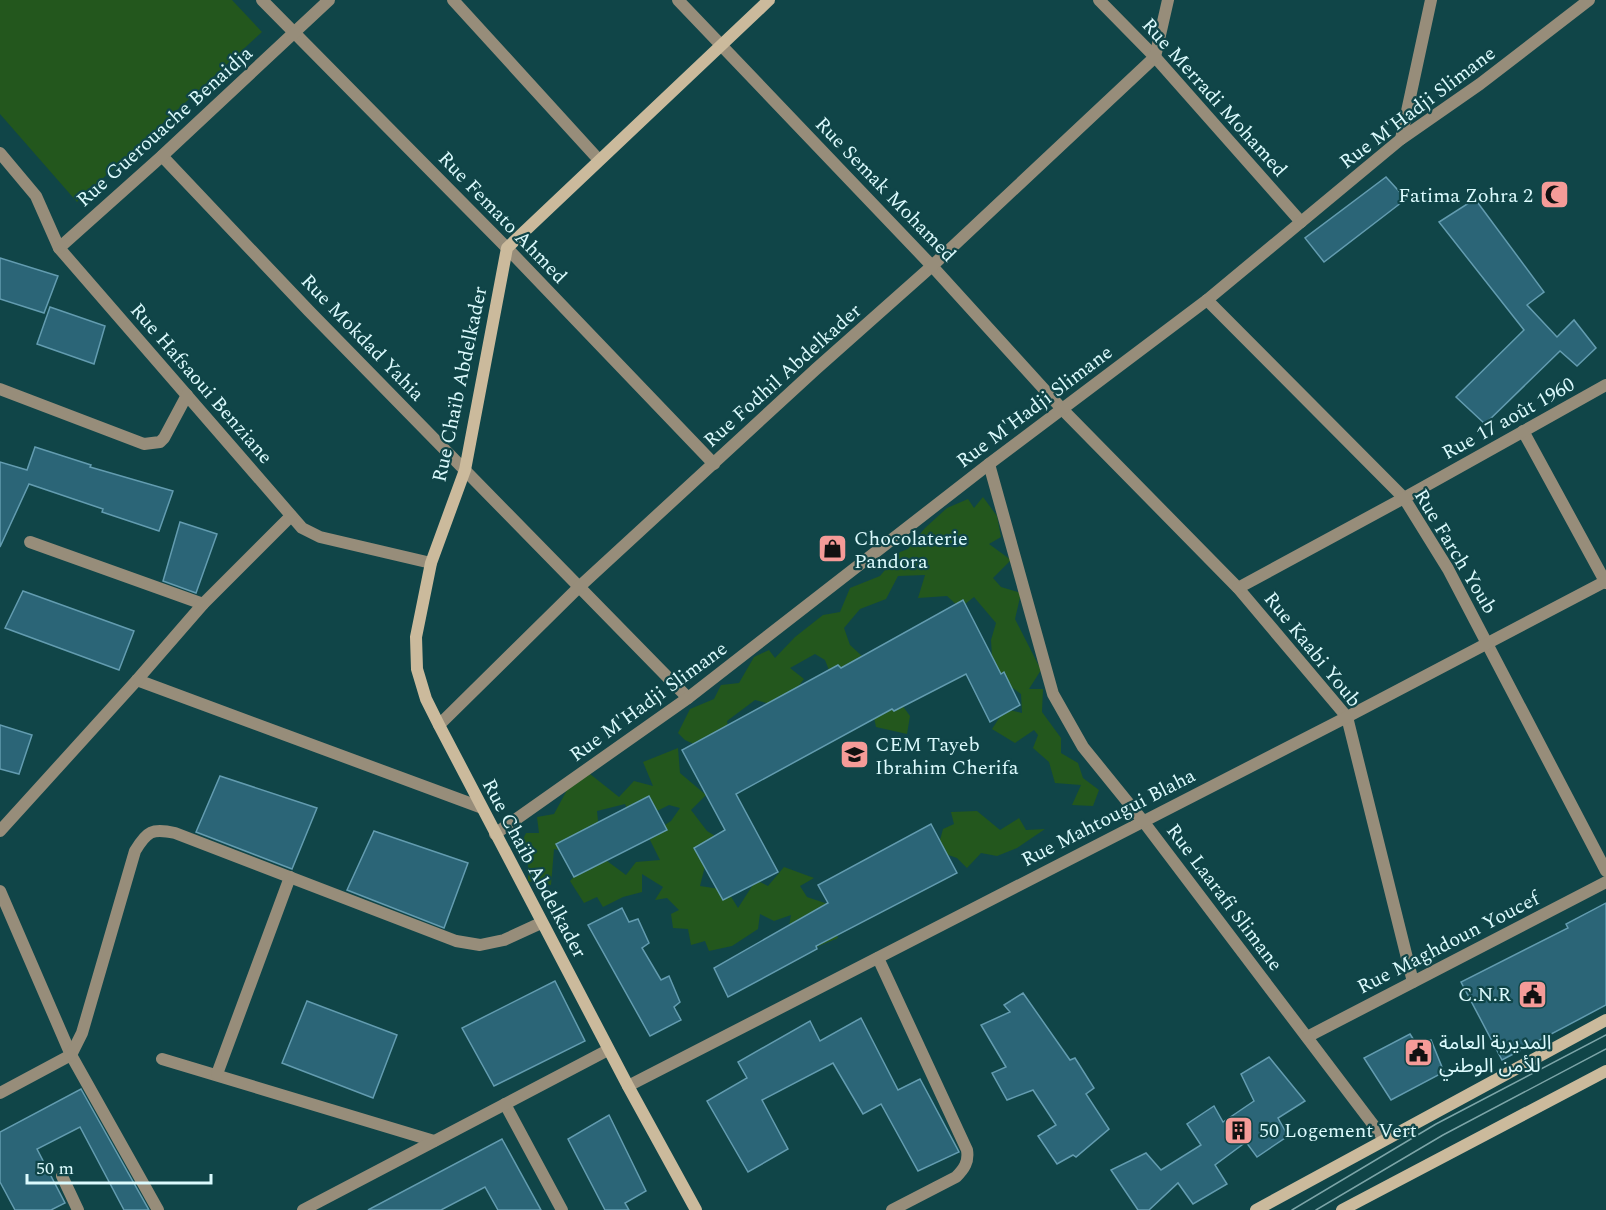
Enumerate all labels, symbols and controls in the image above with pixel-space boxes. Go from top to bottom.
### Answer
street label: Rue Merradi Mohamed [1134,11,1294,184]
street label: Rue Guerouache Benaidja [70,39,260,214]
street label: Rue M'Hadji Slimane [1333,39,1502,177]
street label: Rue Semak Mohamed [808,110,963,269]
street label: Rue Femato Ahmed [431,144,574,291]
mosque icon: Fatima Zohra 2 [1538,179,1570,211]
place label: Fatima Zohra 2 [1398,181,1533,211]
street label: Rue Mokdad Yahia [293,267,431,408]
street label: Rue Chaïb Abdelkader [425,283,495,485]
street label: Rue Hafsaoui Benziane [123,296,280,471]
street label: Rue Fodhil Abdelkader [697,296,868,455]
street label: Rue M'Hadji Slimane [950,338,1119,476]
street label: Rue 17 août 1960 [1436,370,1580,468]
street label: Rue Farch Youb [1406,483,1504,620]
place label: Chocolaterie Pandora [854,524,968,577]
shop icon: Chocolaterie Pandora [817,533,849,565]
street label: Rue Kaabi Youb [1256,585,1368,714]
street label: Rue M'Hadji Slimane [563,634,734,769]
place label: CEM Tayeb Ibrahim Cherifa [875,730,1019,783]
school or university icon: CEM Tayeb Ibrahim Cherifa [838,739,870,771]
street label: Rue Mahtougui Blaha [1016,761,1201,875]
street label: Rue Chaïb Abdelkader [474,773,594,964]
street label: Rue Laarafi Slimane [1159,817,1290,978]
street label: Rue Maghdoun Youcef [1352,883,1547,1002]
public building icon: C.N.R [1516,978,1548,1010]
place label: C.N.R [1458,980,1512,1010]
place label: المديرية العامة للأمن الوطني [1439,1028,1552,1081]
public building icon: المديرية العامة للأمن الوطني [1402,1037,1434,1069]
building icon: 50 Logement Vert [1222,1114,1254,1146]
place label: 50 Logement Vert [1259,1116,1417,1146]
scale bar [27,1147,212,1185]
text: 50 m [36,1155,74,1182]

